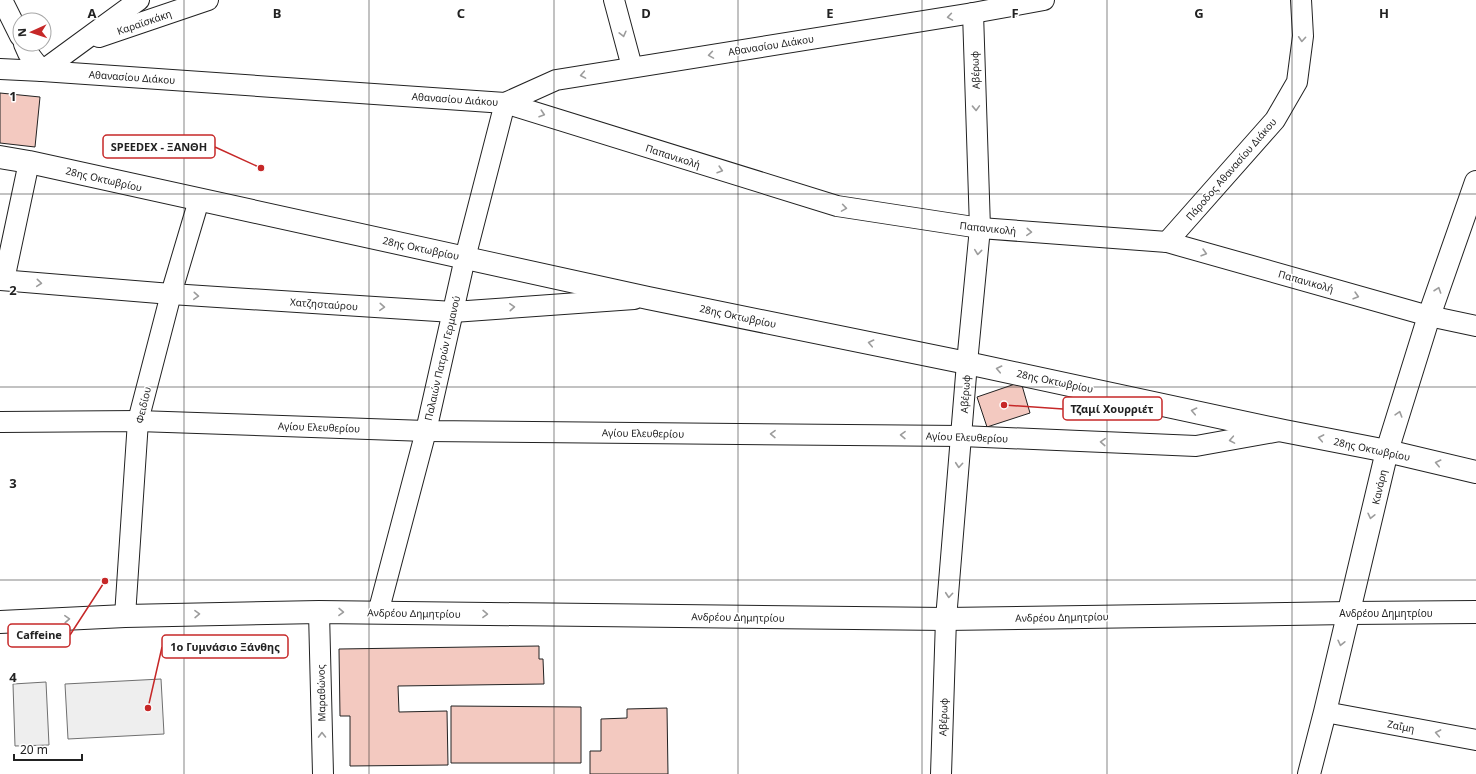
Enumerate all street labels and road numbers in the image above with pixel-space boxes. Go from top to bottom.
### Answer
street label: Καραϊσκάκη [115,6,173,38]
street label: Αθανασίου Διάκου [727,31,815,59]
street label: Αβέρωφ [967,51,983,89]
street label: Αθανασίου Διάκου [88,67,176,87]
street label: Αθανασίου Διάκου [411,89,499,109]
street label: Πάροδος Αθανασίου Διάκου [1183,115,1279,223]
street label: Παπανικολή [644,141,702,171]
street label: 28ης Οκτωβρίου [64,163,144,195]
street label: Παπανικολή [959,218,1017,238]
street label: 28ης Οκτωβρίου [381,233,461,263]
street label: Παπανικολή [1277,266,1335,296]
street label: Παλαιών Πατρών Γερμανού [421,294,463,422]
street label: Χατζησταύρου [289,295,359,313]
street label: 28ης Οκτωβρίου [698,301,778,331]
street label: 28ης Οκτωβρίου [1015,366,1095,396]
street label: Αβέρωφ [957,374,973,414]
street label: Φειδίου [132,385,154,425]
street label: Αγίου Ελευθερίου [278,419,360,435]
street label: Αγίου Ελευθερίου [602,425,684,441]
street label: Αγίου Ελευθερίου [926,429,1008,445]
street label: 28ης Οκτωβρίου [1332,434,1412,464]
street label: Κανάρη [1368,468,1390,506]
street label: Ανδρέου Δημητρίου [367,605,461,621]
street label: Ανδρέου Δημητρίου [1339,606,1433,620]
street label: Ανδρέου Δημητρίου [691,609,785,625]
street label: Ανδρέου Δημητρίου [1015,609,1109,625]
street label: Μαραθώνος [314,664,328,722]
street label: Αβέρωφ [935,698,951,736]
street label: Ζαΐμη [1386,716,1416,736]

